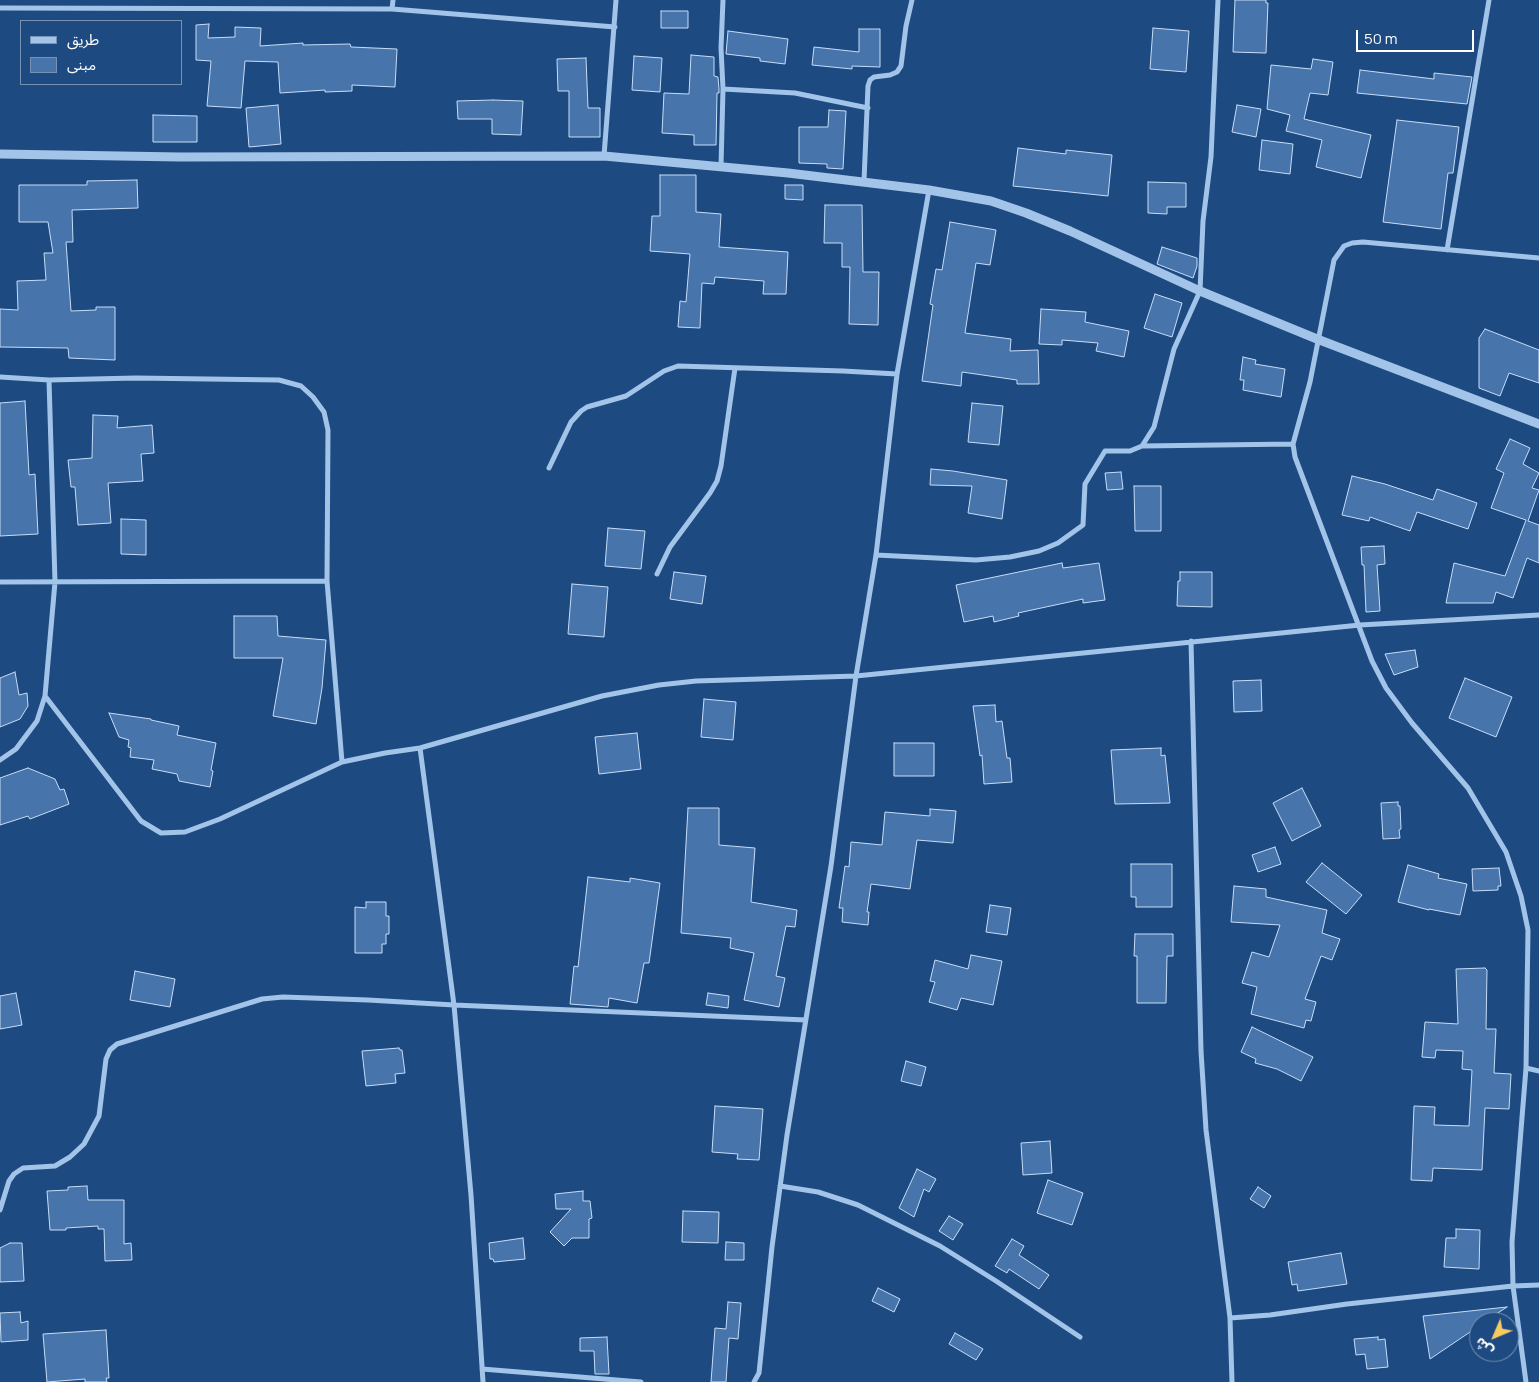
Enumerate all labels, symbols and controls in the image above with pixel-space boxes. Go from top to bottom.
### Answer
legend [20,20,182,85]
scale bar [1359,20,1476,52]
text: 50 m [1364,28,1398,49]
text: طريق [67,29,99,50]
text: مبنى [67,54,96,75]
north arrow [1469,1312,1519,1362]
text: ش [1470,1334,1497,1361]

